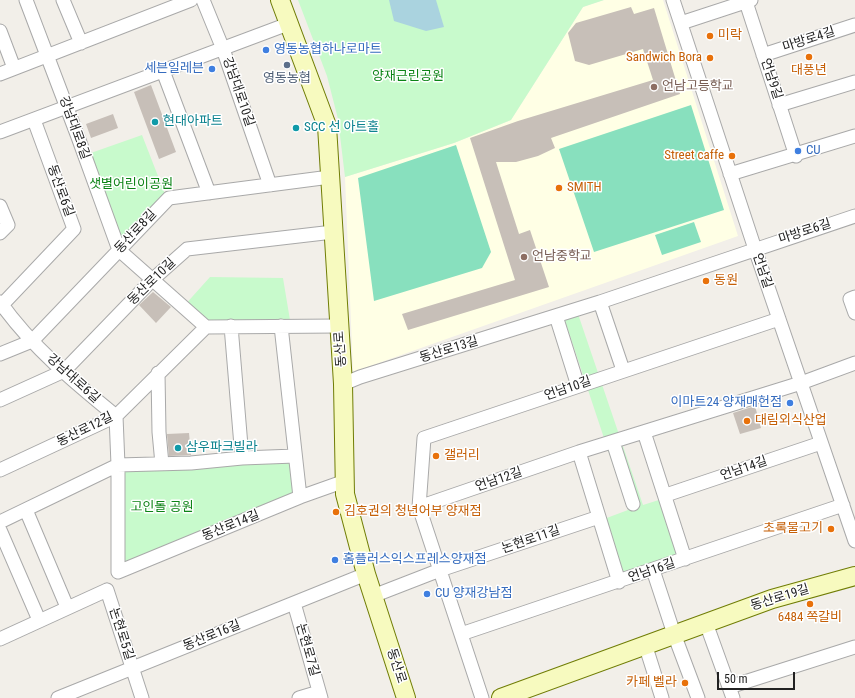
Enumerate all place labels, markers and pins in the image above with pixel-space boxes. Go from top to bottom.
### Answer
place label: 미락 [718,28,742,44]
marker: 미락 [705,31,715,41]
place label: 영동농협하나로마트 [274,42,382,58]
marker: 영동농협하나로마트 [261,45,271,55]
place label: Sandwich Bora [626,50,702,66]
marker: 대풍년 [804,52,814,62]
marker: Sandwich Bora [705,53,715,63]
marker: 영동농협 [282,60,292,70]
place label: 세븐일레븐 [144,61,204,77]
place label: 대풍년 [791,63,827,79]
marker: 세븐일레븐 [207,64,217,74]
place label: 영동농협 [263,71,311,87]
place label: 언남고등학교 [662,79,734,95]
marker: 언남고등학교 [649,82,659,92]
place label: 현대아파트 [163,114,223,130]
marker: 현대아파트 [150,117,160,127]
place label: SCC 선 아트홀 [304,120,379,136]
marker: SCC 선 아트홀 [291,123,301,133]
place label: CU [806,143,821,159]
marker: CU [793,146,803,156]
place label: Street caffe [664,148,724,164]
marker: Street caffe [727,151,737,161]
place label: SMITH [567,180,601,196]
marker: SMITH [554,183,564,193]
place label: 언남중학교 [532,249,592,265]
marker: 언남중학교 [519,252,529,262]
place label: 동원 [714,273,738,289]
marker: 동원 [701,276,711,286]
place label: 이마트24 양재매헌점 [671,395,782,411]
marker: 이마트24 양재매헌점 [785,398,795,408]
place label: 대림외식산업 [755,413,827,429]
marker: 대림외식산업 [742,416,752,426]
place label: 삼우파크빌라 [186,440,258,456]
marker: 삼우파크빌라 [173,443,183,453]
place label: 갤러리 [444,448,480,464]
marker: 갤러리 [431,451,441,461]
place label: 김호권의 청년어부 양재점 [344,504,482,520]
marker: 김호권의 청년어부 양재점 [331,507,341,517]
place label: 초록물고기 [763,521,823,537]
marker: 초록물고기 [826,524,836,534]
place label: 홈플러스익스프레스양재점 [343,552,487,568]
marker: 홈플러스익스프레스양재점 [330,555,340,565]
place label: CU 양재강남점 [435,586,512,602]
marker: CU 양재강남점 [422,589,432,599]
marker: 6484 쪽갈비 [805,599,815,609]
place label: 6484 쪽갈비 [778,610,842,626]
place label: 카페 벨라 [626,675,677,691]
marker: 카페 벨라 [680,678,690,688]

